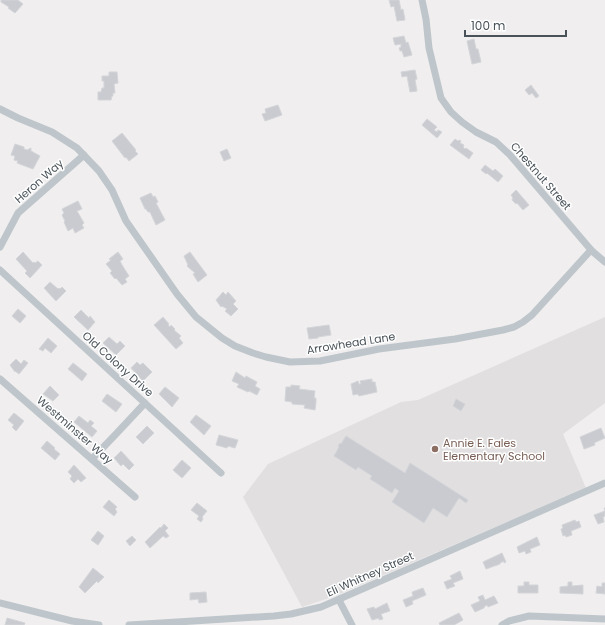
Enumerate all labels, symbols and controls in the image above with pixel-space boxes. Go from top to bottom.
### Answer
scale bar [465,12,566,38]
text: 100 m [471,17,505,34]
street label: Chestnut Street [507,139,575,213]
street label: Heron Way [11,155,67,207]
street label: Old Colony Drive [79,328,157,400]
street label: Arrowhead Lane [306,328,397,358]
street label: Westminster Way [33,392,117,468]
place label: Annie E. Fales Elementary School [443,435,545,464]
marker: Annie E. Fales Elementary School [430,444,440,454]
street label: Eli Whitney Street [324,548,416,600]

